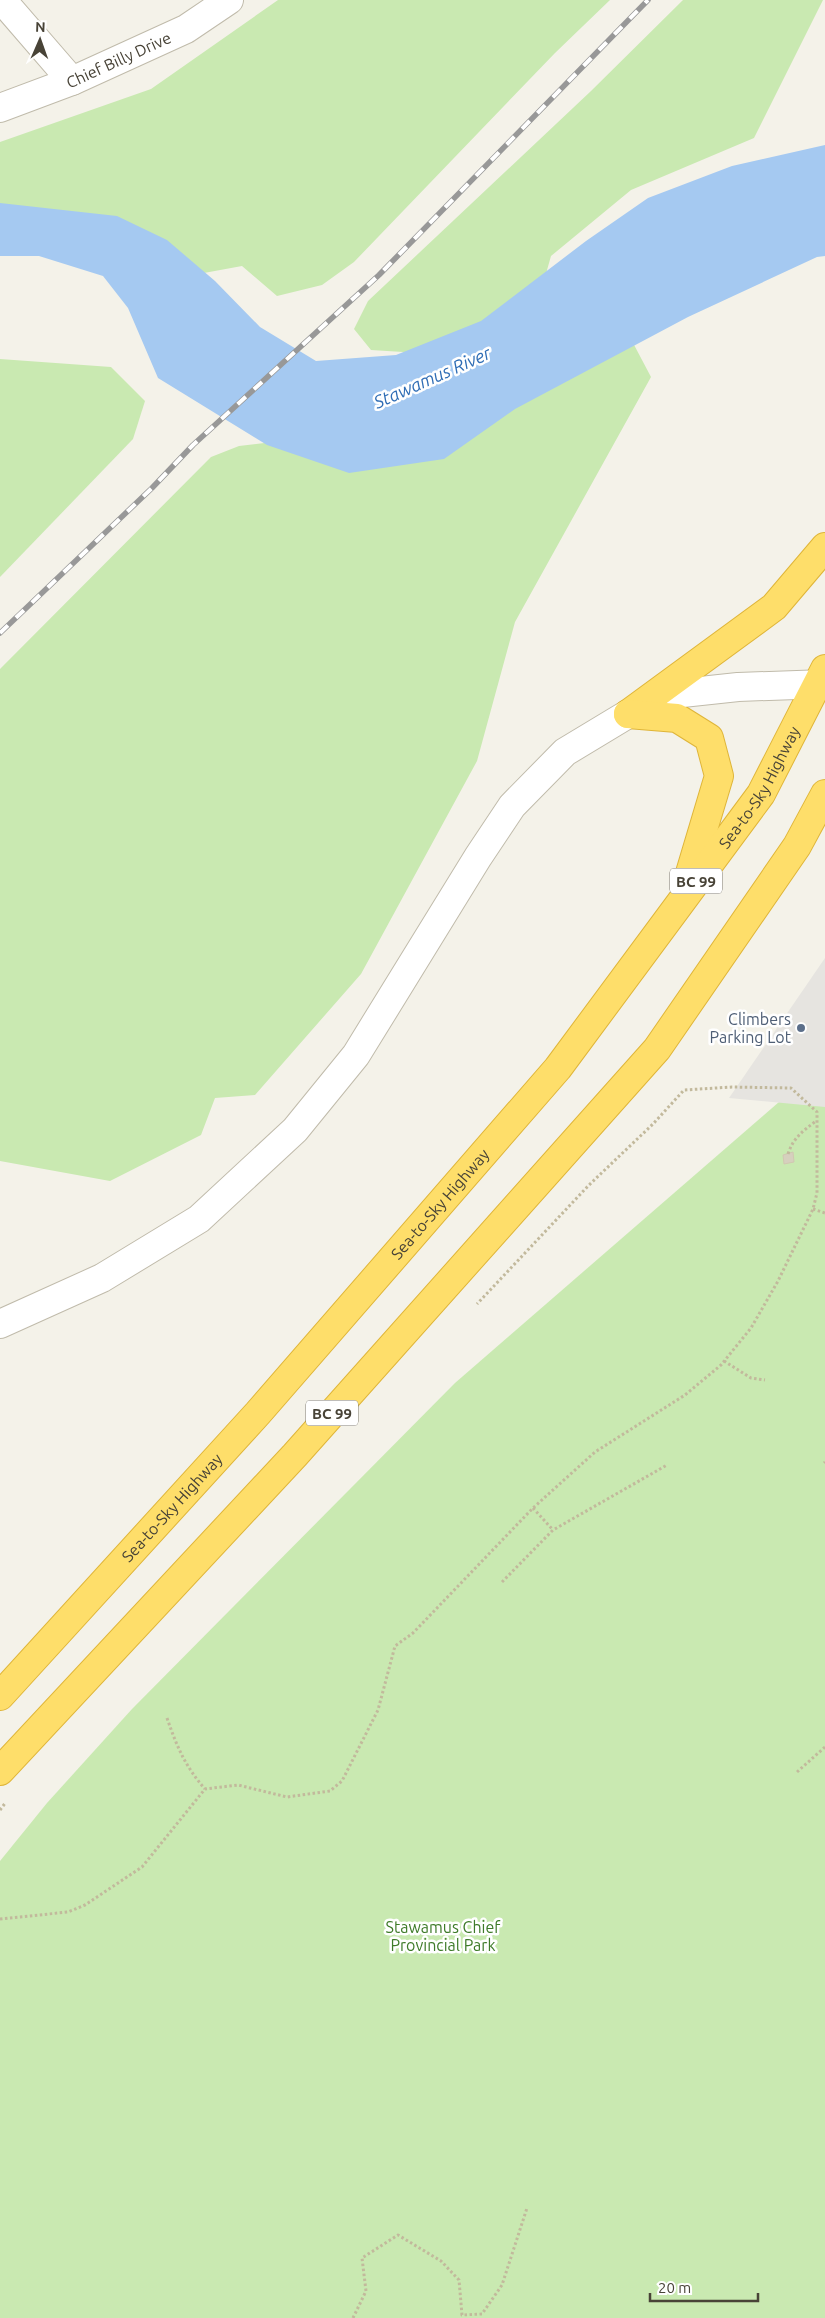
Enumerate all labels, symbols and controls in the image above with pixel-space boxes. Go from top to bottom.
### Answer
north arrow [15,15,65,65]
text: N [35,19,46,35]
street label: Chief Billy Drive [64,28,174,91]
water label: Stawamus River [369,342,495,412]
street label: Sea-to-Sky Highway [715,723,803,852]
road number: BC 99 [670,868,722,894]
place label: Climbers Parking Lot [710,1010,792,1046]
marker: Climbers Parking Lot [795,1022,807,1034]
street label: Sea-to-Sky Highway [387,1145,493,1263]
road number: BC 99 [306,1400,358,1426]
street label: Sea-to-Sky Highway [118,1450,226,1565]
park label: Stawamus Chief Provincial Park [386,1918,501,1954]
scale bar [650,2270,758,2302]
text: 20 m [658,2279,691,2296]

